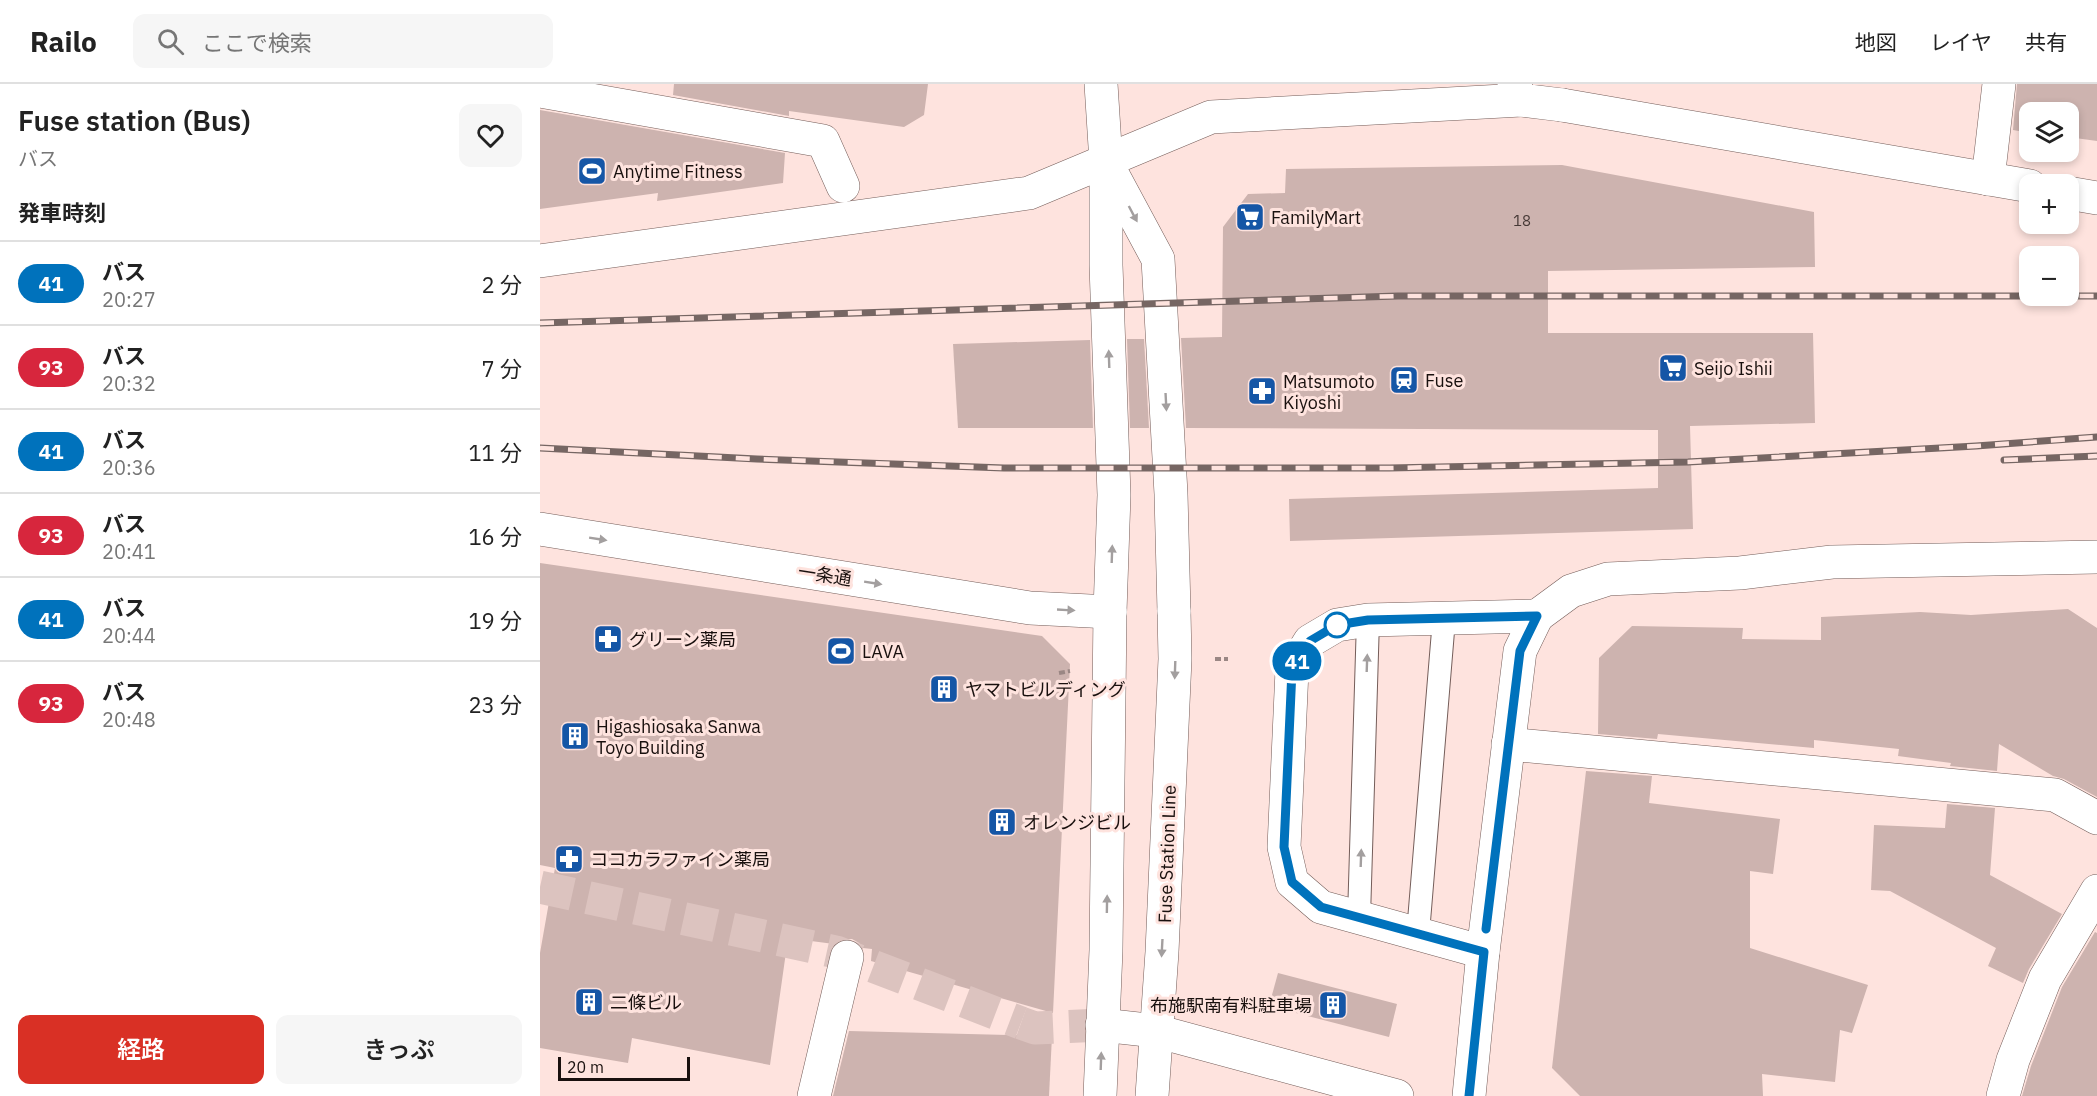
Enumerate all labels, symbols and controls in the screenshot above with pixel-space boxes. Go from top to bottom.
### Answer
search box [133,14,553,68]
text: Railo [30,23,97,60]
icon: search [154,25,187,58]
text: ここで検索 [202,28,312,57]
text: 地図 [1855,28,1897,56]
text: レイヤ [1930,28,1992,56]
text: 共有 [2025,28,2067,56]
text: Fuse station (Bus) [18,102,251,139]
map controls [2019,102,2079,306]
button: layers [2019,102,2079,162]
button: heart [459,104,522,167]
text: バス [18,145,58,172]
sports icon: Anytime Fitness [576,155,608,187]
place label: Anytime Fitness [613,160,743,183]
button: + [2019,174,2079,234]
text: 発車時刻 [18,198,106,227]
supermarket icon: FamilyMart [1234,201,1266,233]
one-way arrow [1128,205,1138,222]
place label: FamilyMart [1271,206,1361,229]
house number: 18 [1513,211,1531,230]
button: − [2019,246,2079,306]
text: バス [102,257,146,286]
text: 41 [38,269,64,297]
text: 2 分 [482,270,522,299]
text: 20:27 [102,286,156,313]
text: バス [102,341,146,370]
one-way arrow [1105,349,1114,368]
supermarket icon: Seijo Ishii [1657,352,1689,384]
text: 93 [38,353,64,381]
text: 7 分 [482,354,522,383]
place label: Seijo Ishii [1694,357,1773,380]
station icon: Fuse [1388,364,1420,396]
place label: Fuse [1425,369,1464,392]
text: 20:32 [102,370,156,397]
place label: Matsumoto Kiyoshi [1283,370,1375,414]
pharmacy icon: Matsumoto Kiyoshi [1246,375,1278,407]
one-way arrow [1161,393,1171,412]
text: バス [102,425,146,454]
text: 41 [38,437,64,465]
text: 11 分 [468,438,522,467]
text: 20:36 [102,454,156,481]
text: バス [102,509,146,538]
text: 93 [38,521,64,549]
text: 16 分 [468,522,522,551]
one-way arrow [588,534,607,543]
text: 20:41 [102,538,156,565]
one-way arrow [1107,544,1116,563]
street label: 一条通 [797,559,853,591]
one-way arrow [864,579,883,588]
text: バス [102,593,146,622]
text: 41 [38,605,64,633]
one-way arrow [1057,605,1076,614]
text: 19 分 [468,606,522,635]
unlabelled marker [1324,612,1350,638]
text: 20:44 [102,622,156,649]
pharmacy icon: グリーン薬局 [592,623,624,655]
place label: グリーン薬局 [629,628,736,651]
sports icon: LAVA [825,635,857,667]
place label: LAVA [862,640,904,663]
line badge: 41 [1270,642,1324,680]
text: 41 [1284,647,1310,675]
one-way arrow [1362,654,1371,673]
one-way arrow [1170,660,1179,679]
building icon: ヤマトビルディング [928,673,960,705]
text: バス [102,677,146,706]
place label: ヤマトビルディング [965,678,1126,701]
text: 93 [38,689,64,717]
text: 23 分 [468,690,522,719]
text: 20:48 [102,706,156,733]
place label: Higashiosaka Sanwa Toyo Building [596,715,761,759]
building icon: Higashiosaka Sanwa Toyo Building [559,720,591,752]
street label: Fuse Station Line [1153,784,1181,923]
building icon: オレンジビル [986,806,1018,838]
place label: オレンジビル [1023,811,1131,834]
pharmacy icon: ココカラファイン薬局 [553,843,585,875]
place label: ココカラファイン薬局 [590,848,770,871]
one-way arrow [1356,849,1366,868]
one-way arrow [1102,895,1112,914]
one-way arrow [1158,939,1167,958]
building icon: 二條ビル [573,986,605,1018]
building icon: 布施駅南有料駐車場 [1317,989,1349,1021]
place label: 二條ビル [610,991,682,1014]
place label: 布施駅南有料駐車場 [1150,994,1312,1017]
button: 経路 [18,1015,264,1084]
button: きっぷ [276,1015,522,1084]
one-way arrow [1096,1051,1106,1070]
scale bar [558,1054,690,1082]
text: 20 m [567,1057,604,1077]

